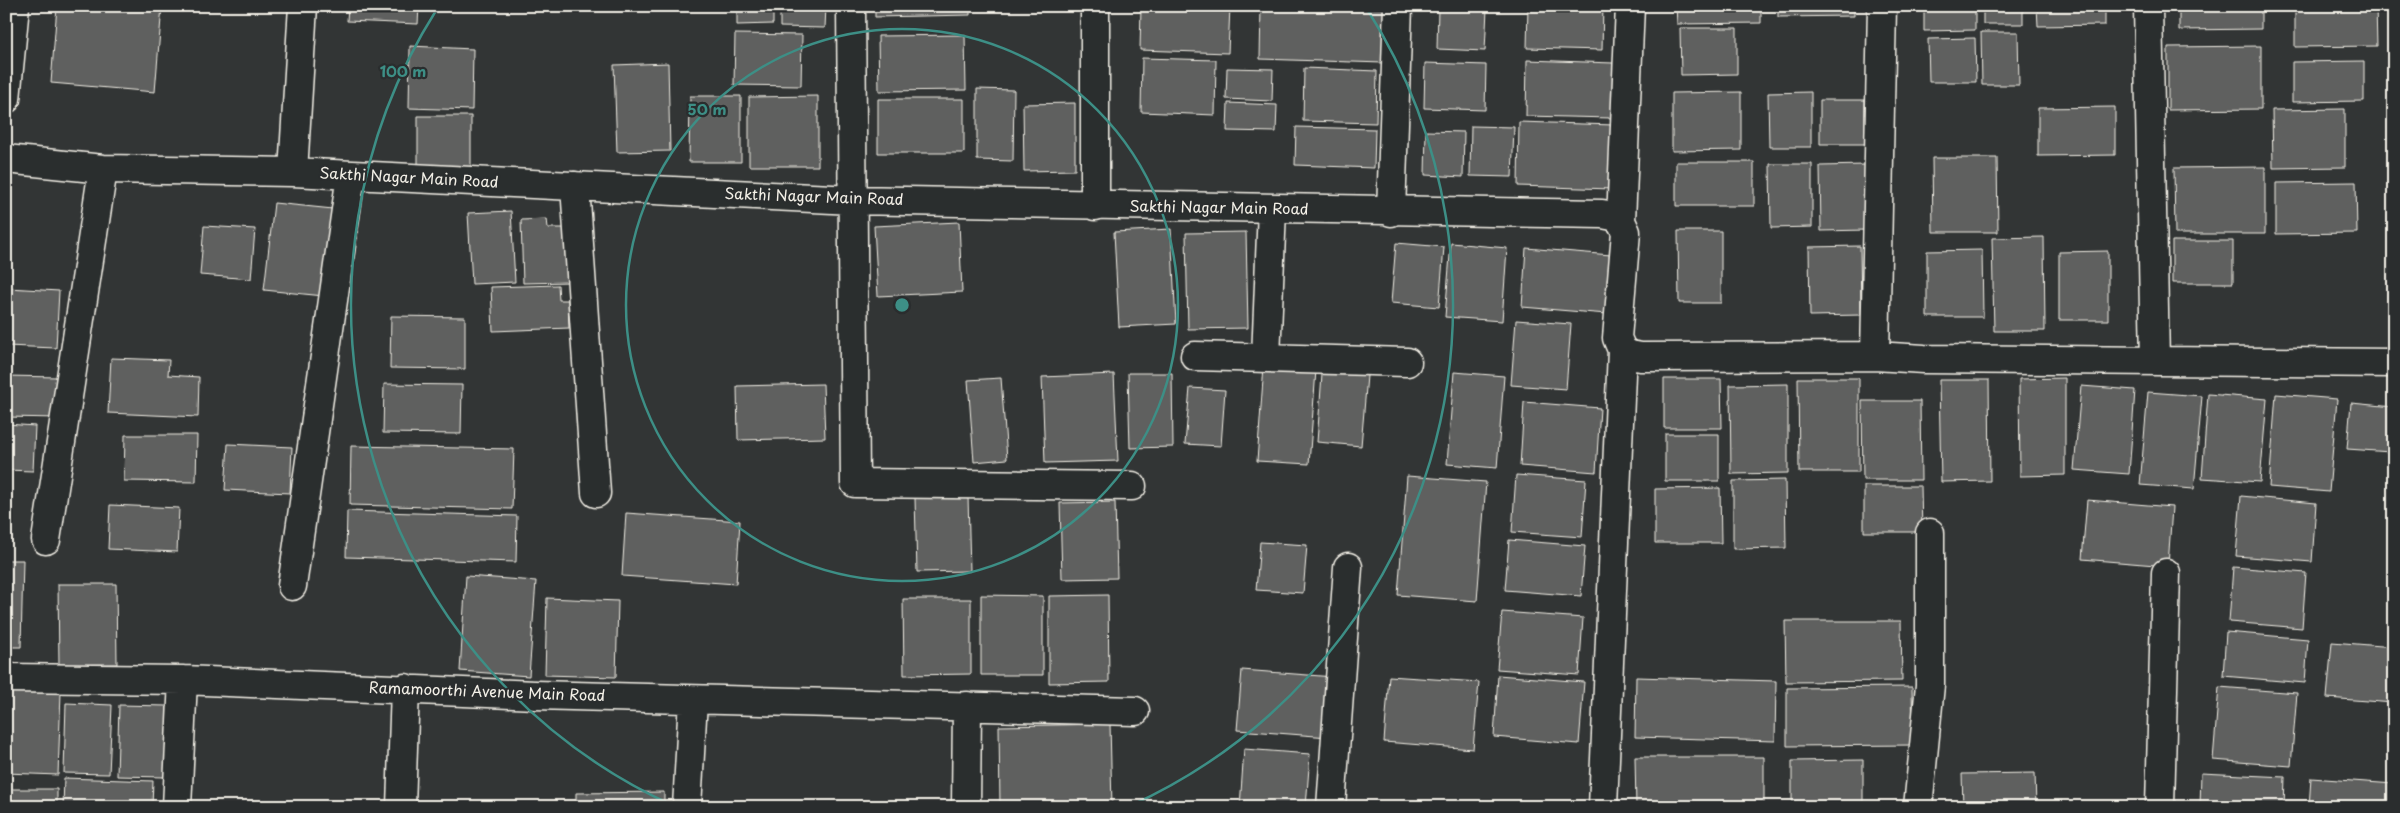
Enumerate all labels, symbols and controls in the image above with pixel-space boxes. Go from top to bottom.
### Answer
text: 100 m [380,59,426,82]
text: 50 m [688,97,726,120]
street label: Sakthi Nagar Main Road [319,160,499,193]
street label: Sakthi Nagar Main Road [724,181,904,210]
street label: Sakthi Nagar Main Road [1129,193,1309,220]
centre of rings [893,296,911,314]
street label: Ramamoorthi Avenue Main Road [368,675,606,706]

